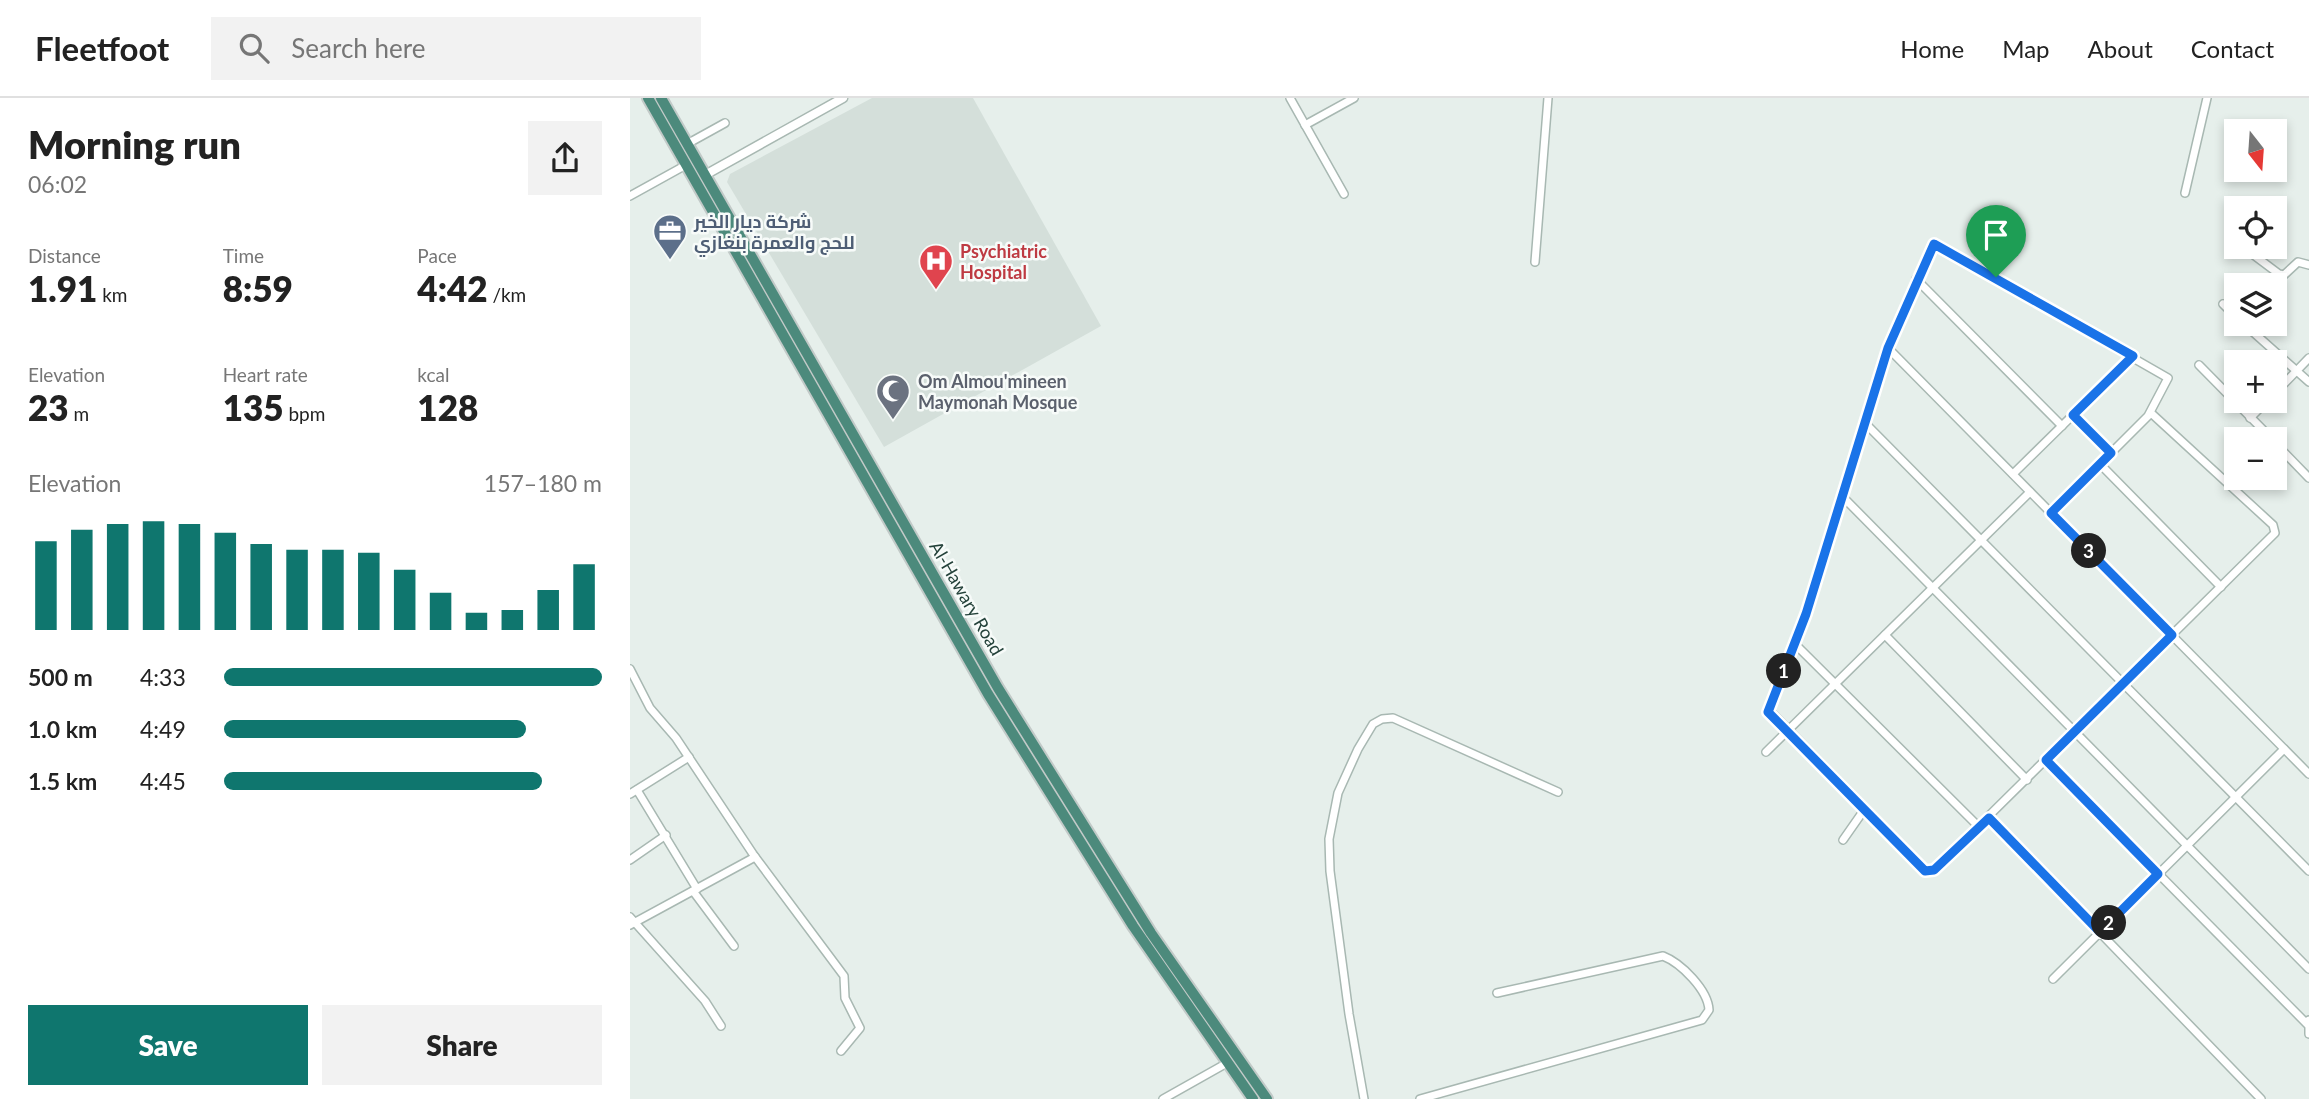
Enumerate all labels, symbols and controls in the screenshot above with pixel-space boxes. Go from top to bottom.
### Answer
search box [211,17,701,80]
text: Fleetfoot [35,28,169,68]
icon: search [235,29,273,67]
text: Search here [291,32,425,64]
text: Home [1900,34,1964,63]
text: Map [2002,34,2050,63]
text: About [2088,34,2153,63]
text: Contact [2191,34,2274,63]
north arrow [2224,119,2287,182]
map controls [2224,119,2287,490]
text: Morning run [28,121,241,167]
button: share [528,121,602,195]
text: 06:02 [28,170,87,198]
button: locate [2224,196,2287,259]
pin [1966,205,2026,277]
place label: شركة ديار الخير للحج والعمرة بنغازي [693,210,855,257]
office icon: شركة ديار الخير للحج والعمرة بنغازي [651,212,689,261]
icon: arrive [1977,216,2015,254]
place label: Psychiatric Hospital [960,240,1047,283]
hospital icon: Psychiatric Hospital [917,242,955,291]
text: Distance [28,244,101,267]
text: Time [223,244,264,267]
text: Pace [417,244,457,267]
text: 1.91 [28,267,97,309]
text: 8:59 [223,267,293,309]
text: 4:42 [417,267,488,309]
button: layers [2224,273,2287,336]
text: km [97,283,127,306]
text: /km [488,283,526,306]
button: + [2224,350,2287,413]
text: Elevation [28,363,105,386]
text: Heart rate [223,363,308,386]
text: kcal [417,363,449,386]
place label: Om Almou'mineen Maymonah Mosque [918,370,1078,413]
mosque icon: Om Almou'mineen Maymonah Mosque [874,372,912,421]
text: 23 [28,386,69,428]
text: 135 [223,386,284,428]
text: 128 [417,386,478,428]
text: m [69,402,89,425]
text: bpm [284,402,325,425]
button: − [2224,427,2287,490]
text: Elevation [28,469,121,497]
text: 157–180 m [484,469,602,497]
pin: 3 [2072,533,2106,568]
street label: Al-Hawary Road [925,537,1009,659]
text: 3 [2083,539,2094,562]
pin: 1 [1766,654,1802,688]
text: 1 [1778,659,1789,682]
text: 500 m [28,663,93,691]
text: 4:33 [140,663,186,691]
text: 1.0 km [28,715,97,743]
text: 4:49 [140,715,186,743]
text: 1.5 km [28,767,97,795]
text: 4:45 [140,767,186,795]
pin: 2 [2092,906,2126,940]
text: 2 [2103,911,2114,934]
button: Save [28,1005,308,1085]
button: Share [322,1005,602,1085]

